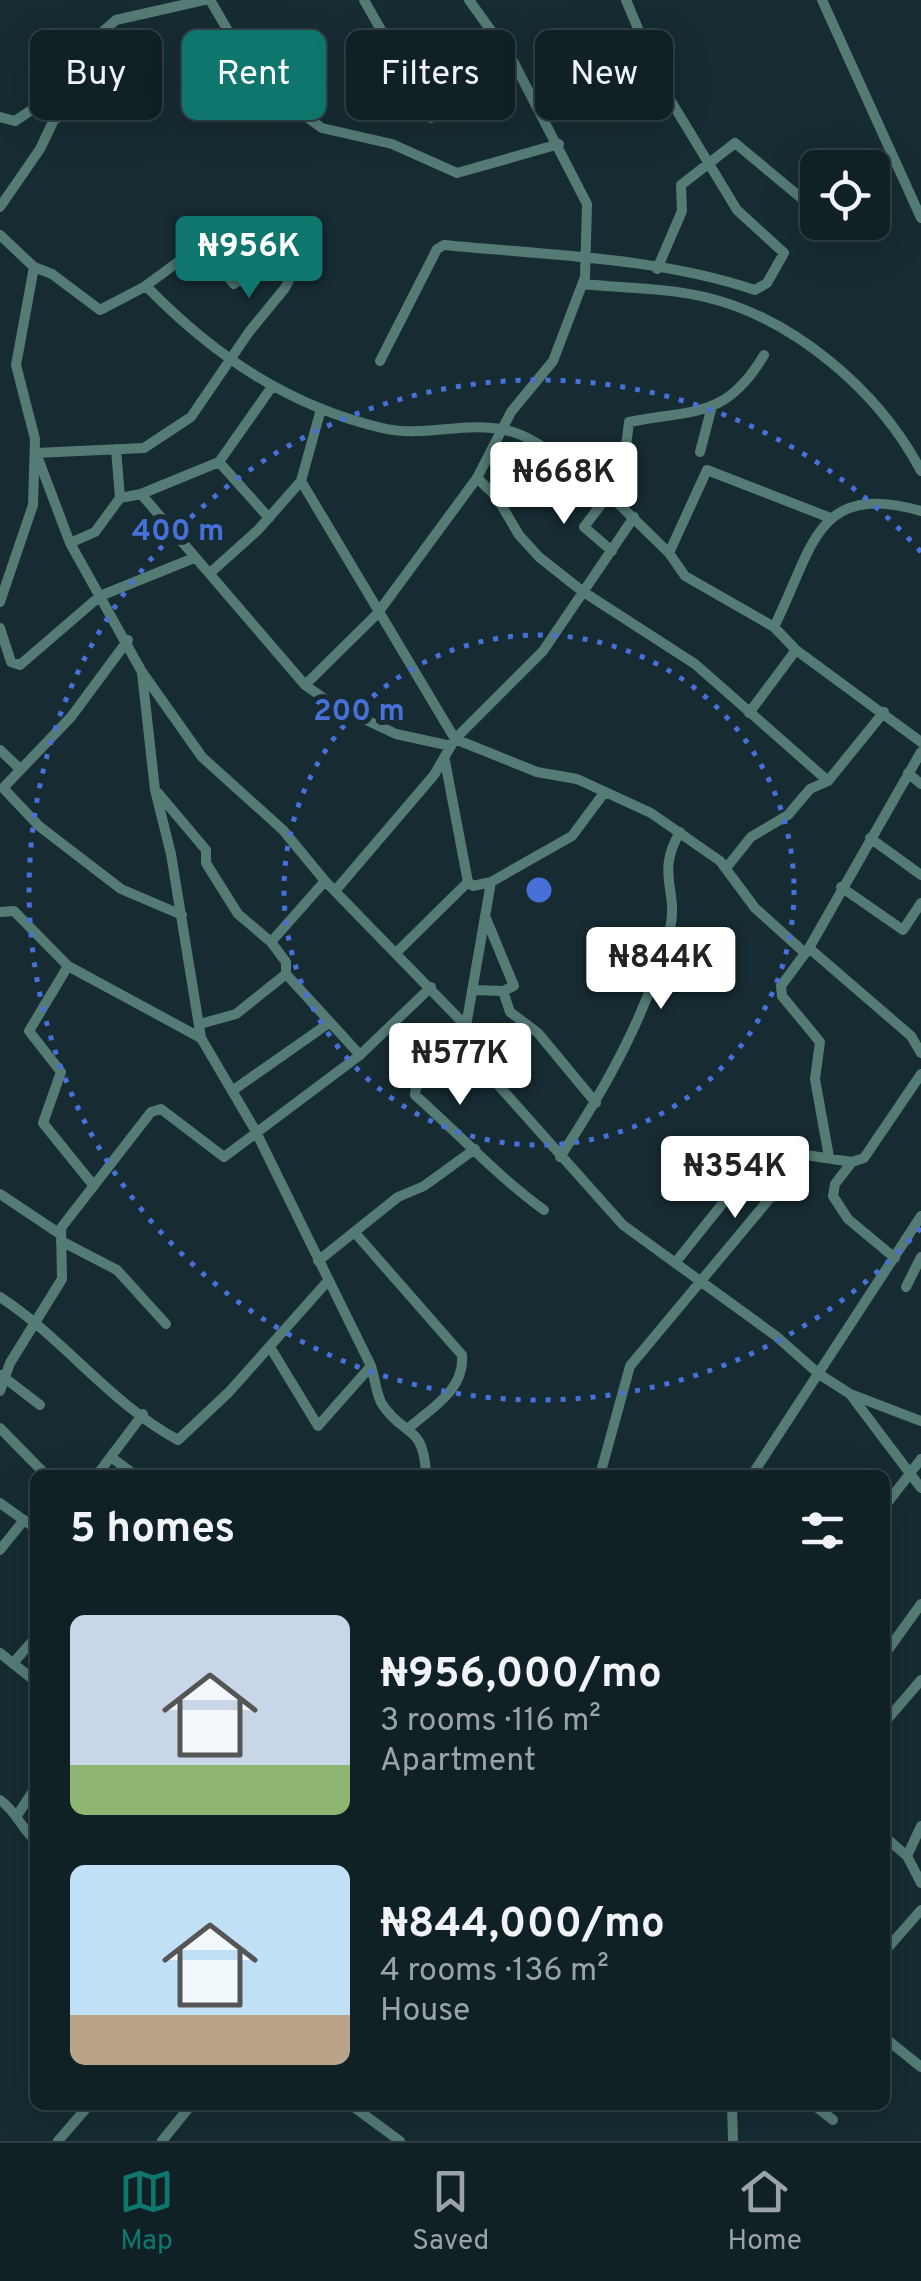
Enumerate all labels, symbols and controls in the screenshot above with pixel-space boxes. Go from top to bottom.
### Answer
chip: Buy [30,30,162,120]
chip: Rent [182,30,326,120]
chip: Filters [346,30,515,120]
chip: New [535,30,673,120]
map controls [800,150,890,240]
button: locate [800,150,890,240]
pin: ₦956K [179,216,319,301]
text: ₦956K [198,228,300,268]
pin: ₦668K [494,442,634,527]
text: ₦668K [512,454,616,494]
text: 400 m [132,514,224,551]
text: 200 m [313,694,405,731]
centre of rings [521,872,557,908]
pin: ₦844K [591,927,731,1012]
text: ₦844K [608,939,714,979]
pin: ₦577K [390,1023,530,1108]
text: ₦577K [411,1035,509,1075]
pin: ₦354K [665,1136,805,1221]
text: ₦354K [683,1148,787,1188]
icon: filters [795,1503,850,1558]
text: 5 homes [70,1504,235,1557]
text: ₦956,000/mo [380,1649,662,1702]
icon: home [150,1655,270,1775]
text: 3 rooms · 116 m² [380,1702,601,1742]
text: Apartment [380,1742,536,1782]
text: ₦844,000/mo [380,1899,665,1952]
icon: home [150,1905,270,2025]
text: 4 rooms · 136 m² [380,1952,609,1992]
text: House [380,1992,470,2032]
tab: Map [119,2164,174,2260]
tab: Saved [412,2164,489,2260]
tab: Home [728,2164,802,2260]

